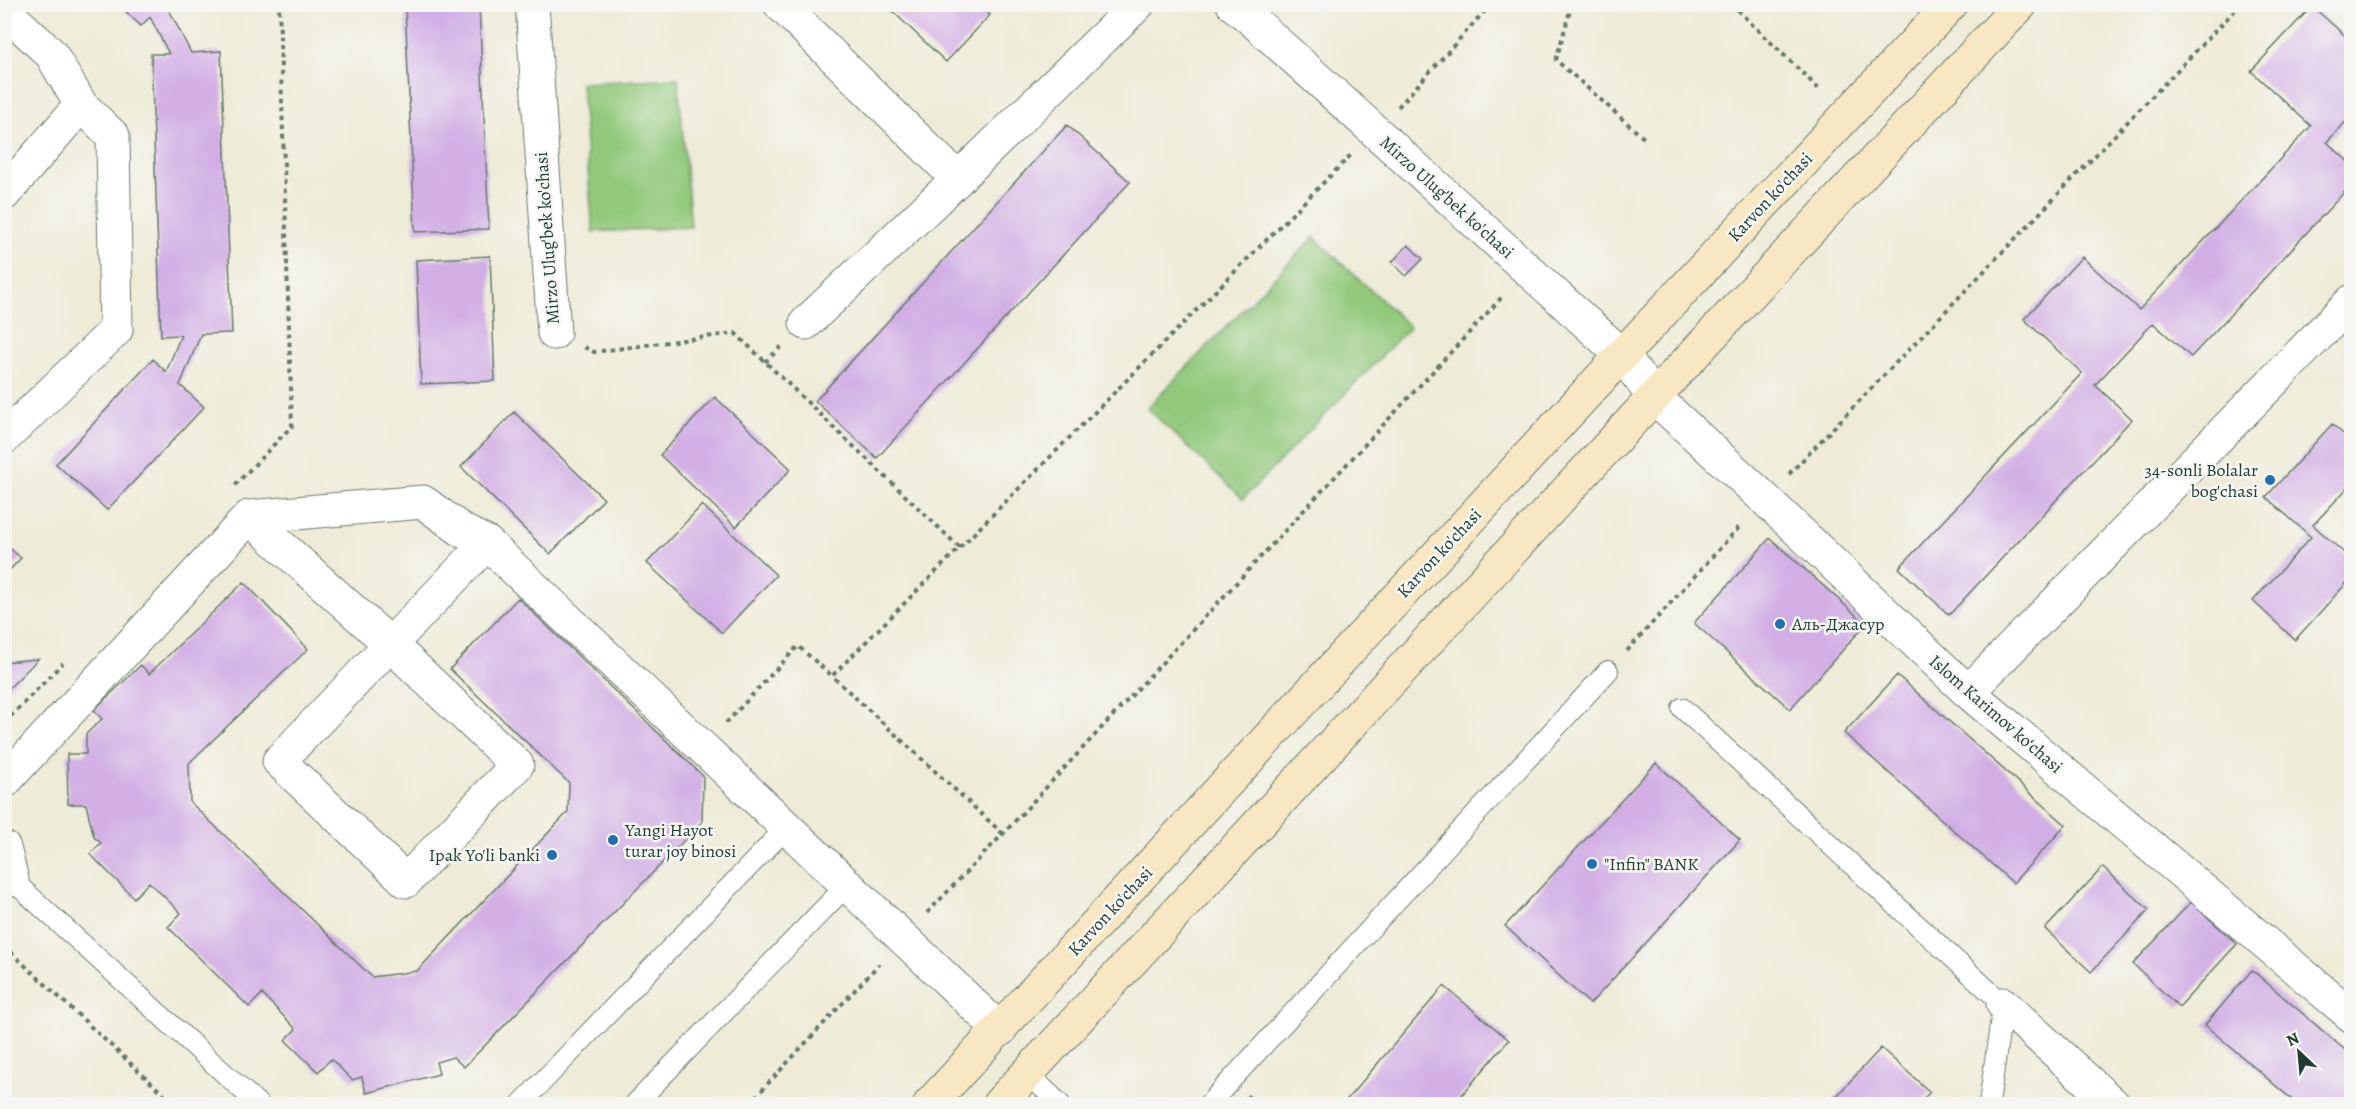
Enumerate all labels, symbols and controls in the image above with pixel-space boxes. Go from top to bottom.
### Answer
street label: Mirzo Ulug'bek ko'chasi [1375,130,1519,264]
street label: Karvon ko'chasi [1722,147,1818,247]
street label: Mirzo Ulug'bek ko'chasi [529,151,565,325]
place label: 34-sonli Bolalar bog'chasi [2144,458,2258,503]
marker: 34-sonli Bolalar bog'chasi [2263,473,2277,487]
street label: Karvon ko'chasi [1391,503,1487,603]
place label: Аль-Джасур [1791,612,1885,636]
marker: Аль-Джасур [1773,617,1787,631]
street label: Islom Karimov ko‘chasi [1924,649,2068,779]
place label: Yangi Hayot turar joy binosi [624,818,736,863]
marker: Yangi Hayot turar joy binosi [606,833,620,847]
place label: Ipak Yo'li banki [429,843,540,867]
marker: Ipak Yo'li banki [545,848,559,862]
place label: "Infin" BANK [1604,852,1699,876]
marker: "Infin" BANK [1585,857,1599,871]
street label: Karvon ko'chasi [1062,861,1158,961]
north arrow [2269,1022,2329,1082]
text: N [2283,1027,2303,1052]

